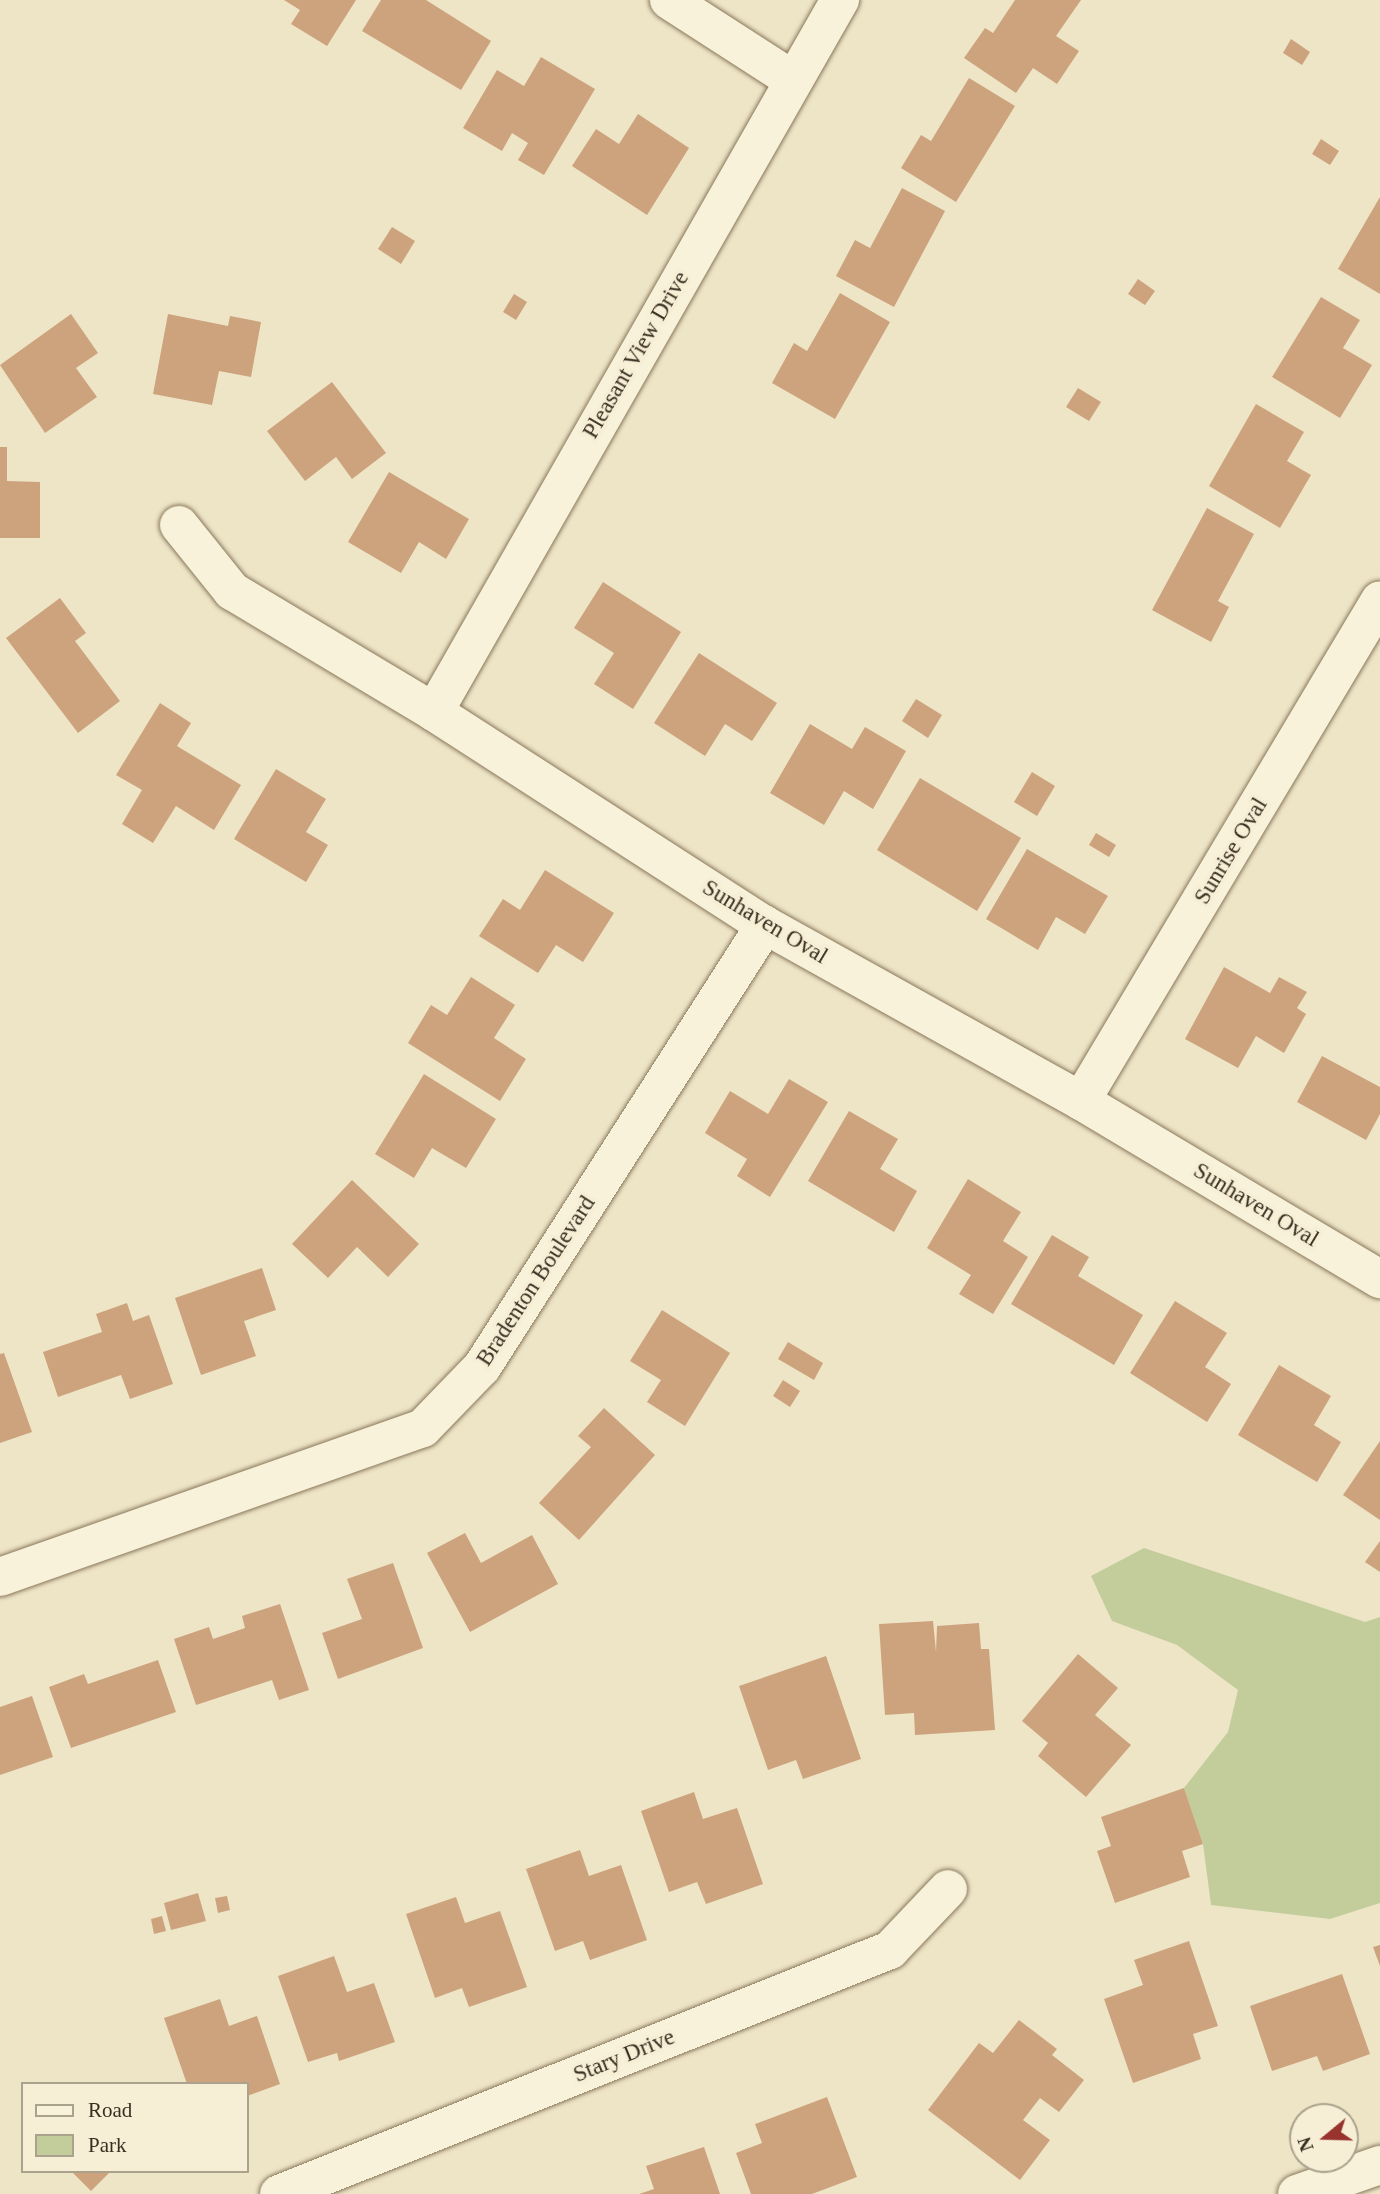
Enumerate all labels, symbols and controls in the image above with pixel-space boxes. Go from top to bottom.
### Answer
street label: Pleasant View Drive [577,266,695,444]
street label: Sunrise Oval [1188,793,1274,909]
street label: Sunhaven Oval [697,874,833,970]
street label: Sunhaven Oval [1188,1157,1324,1253]
street label: Bradenton Boulevard [471,1191,601,1371]
street label: Stary Drive [569,2023,679,2089]
legend [21,2082,248,2173]
text: Road [88,2098,132,2122]
north arrow [1289,2103,1359,2173]
text: Park [88,2133,127,2157]
text: N [1293,2134,1318,2154]

